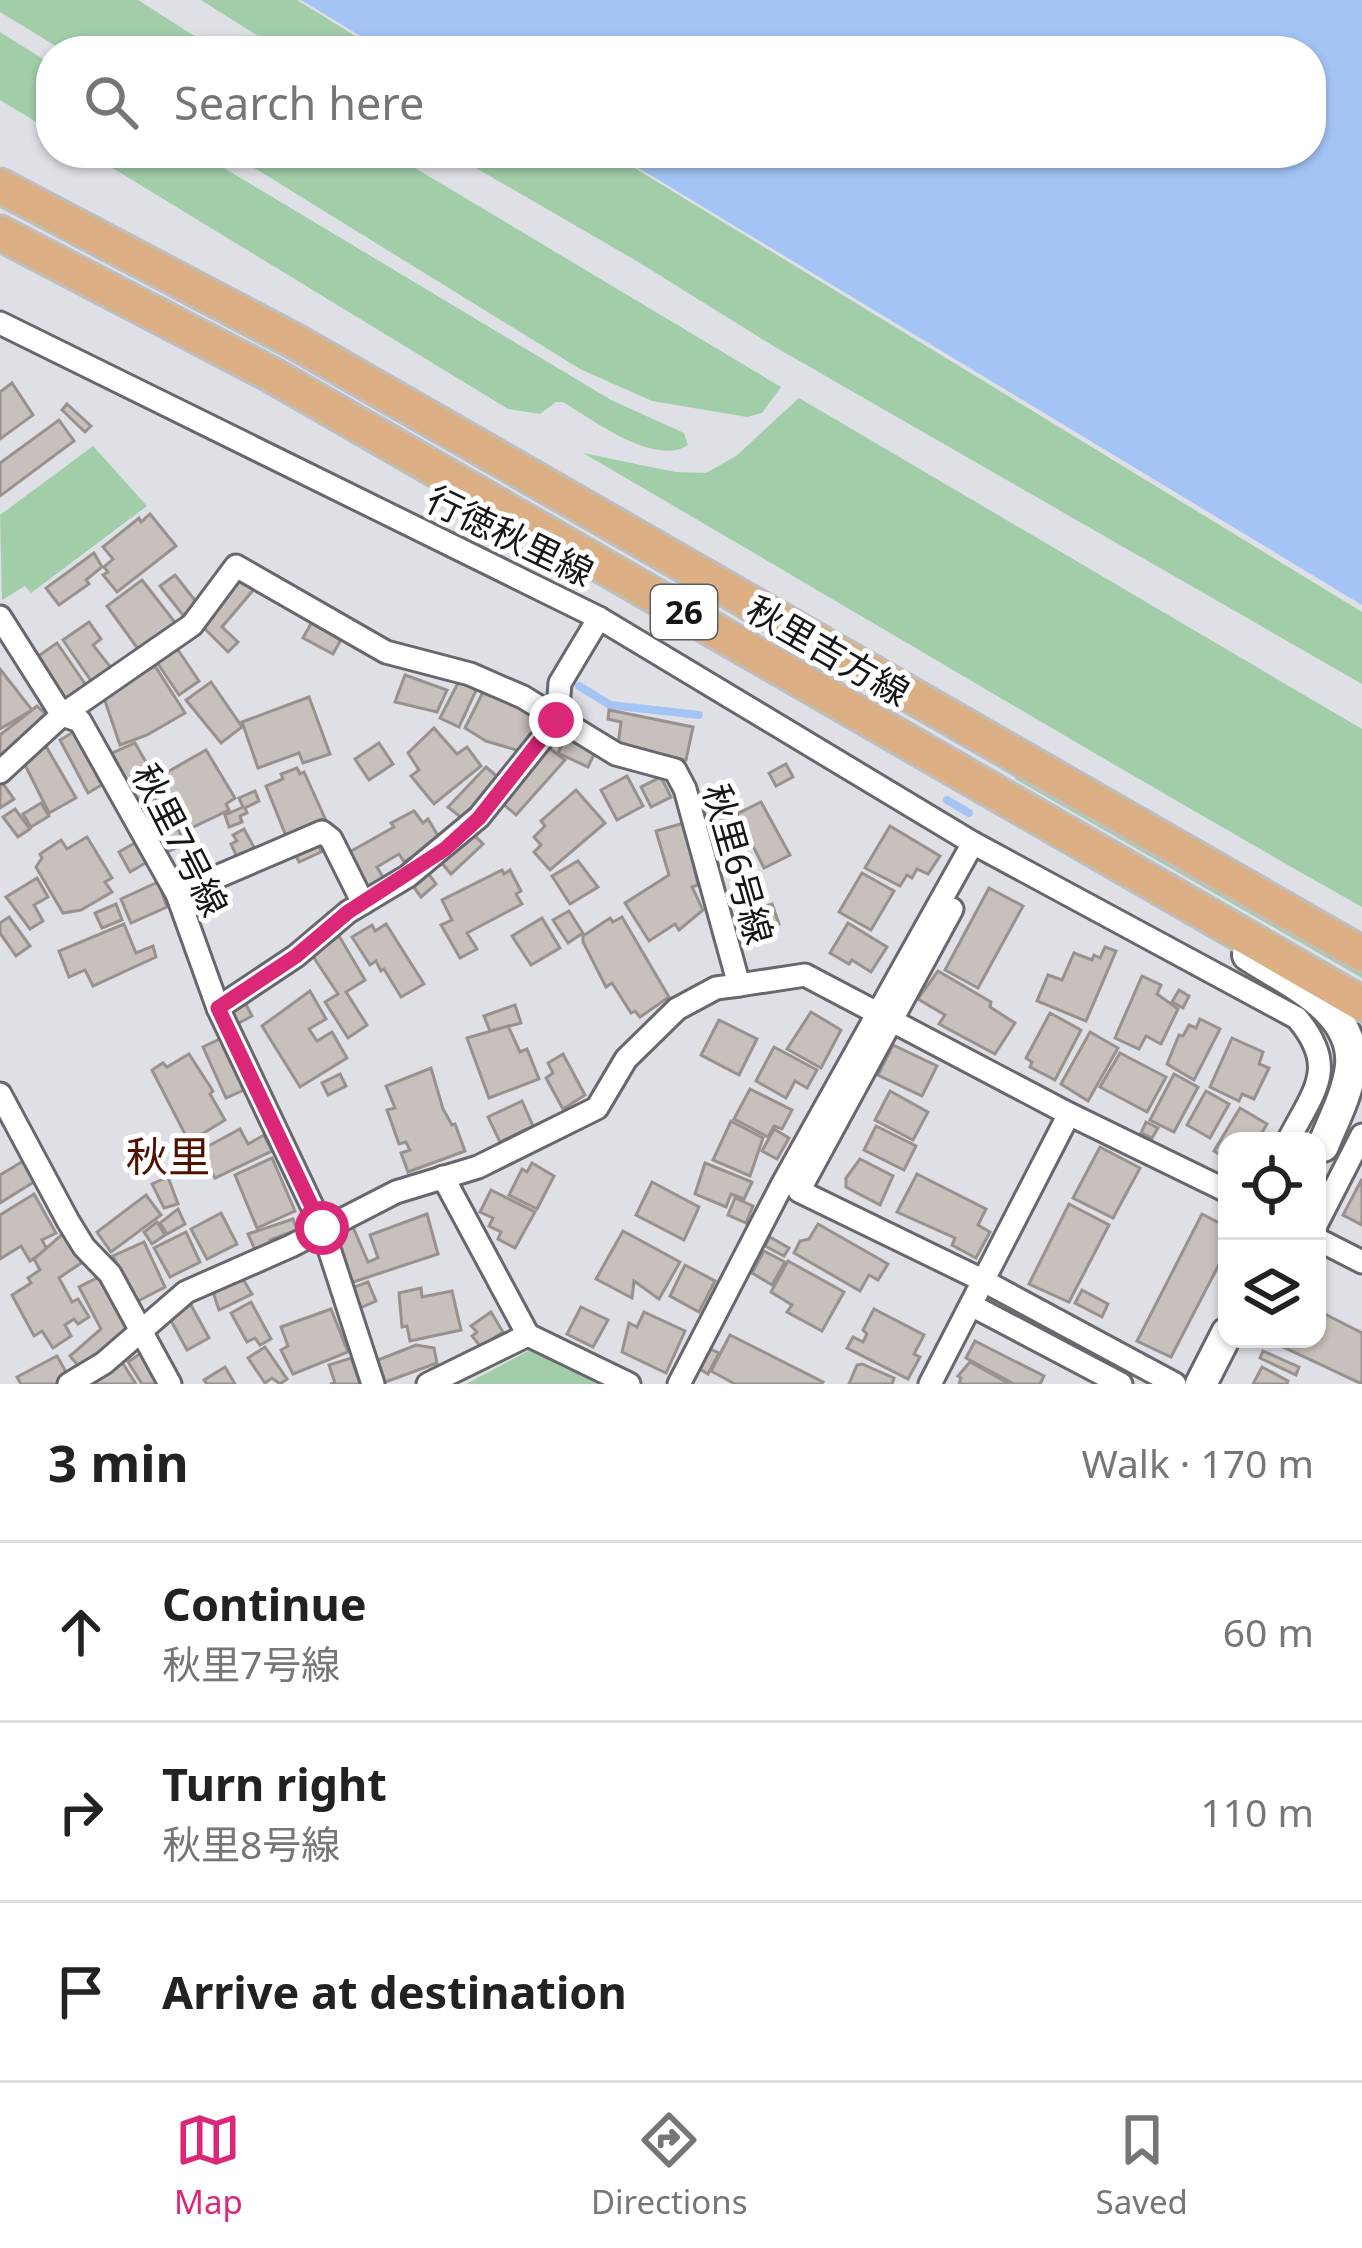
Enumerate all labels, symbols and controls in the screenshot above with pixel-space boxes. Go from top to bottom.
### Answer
search box [36,36,1326,168]
icon: search [78,69,144,135]
text: Search here [174,72,424,133]
street label: 行徳秋里線 [419,474,602,597]
street label: 秋里吉方線 [738,584,918,717]
road number: 26 [651,585,717,639]
route end [529,693,583,747]
street label: 秋里7号線 [121,755,240,924]
street label: 秋里6号線 [692,778,785,950]
district label: 秋里 [126,1127,210,1184]
map controls [1218,1132,1326,1348]
button: locate [1218,1132,1326,1240]
route start [295,1201,349,1255]
button: layers [1218,1240,1326,1348]
text: 3 min [48,1427,189,1497]
text: Walk · 170 m [1081,1436,1314,1489]
text: Continue [162,1573,367,1634]
icon: ahead [48,1599,114,1665]
text: 60 m [1223,1605,1314,1658]
text: 秋里7号線 [162,1637,340,1690]
text: Turn right [162,1753,387,1814]
icon: right [48,1779,114,1845]
text: 110 m [1200,1785,1314,1838]
text: 秋里8号線 [162,1817,340,1870]
icon: arrive [48,1959,114,2025]
text: Arrive at destination [162,1961,627,2022]
tab: Map [174,2107,243,2224]
tab: Directions [591,2107,748,2224]
tab: Saved [1096,2107,1188,2224]

